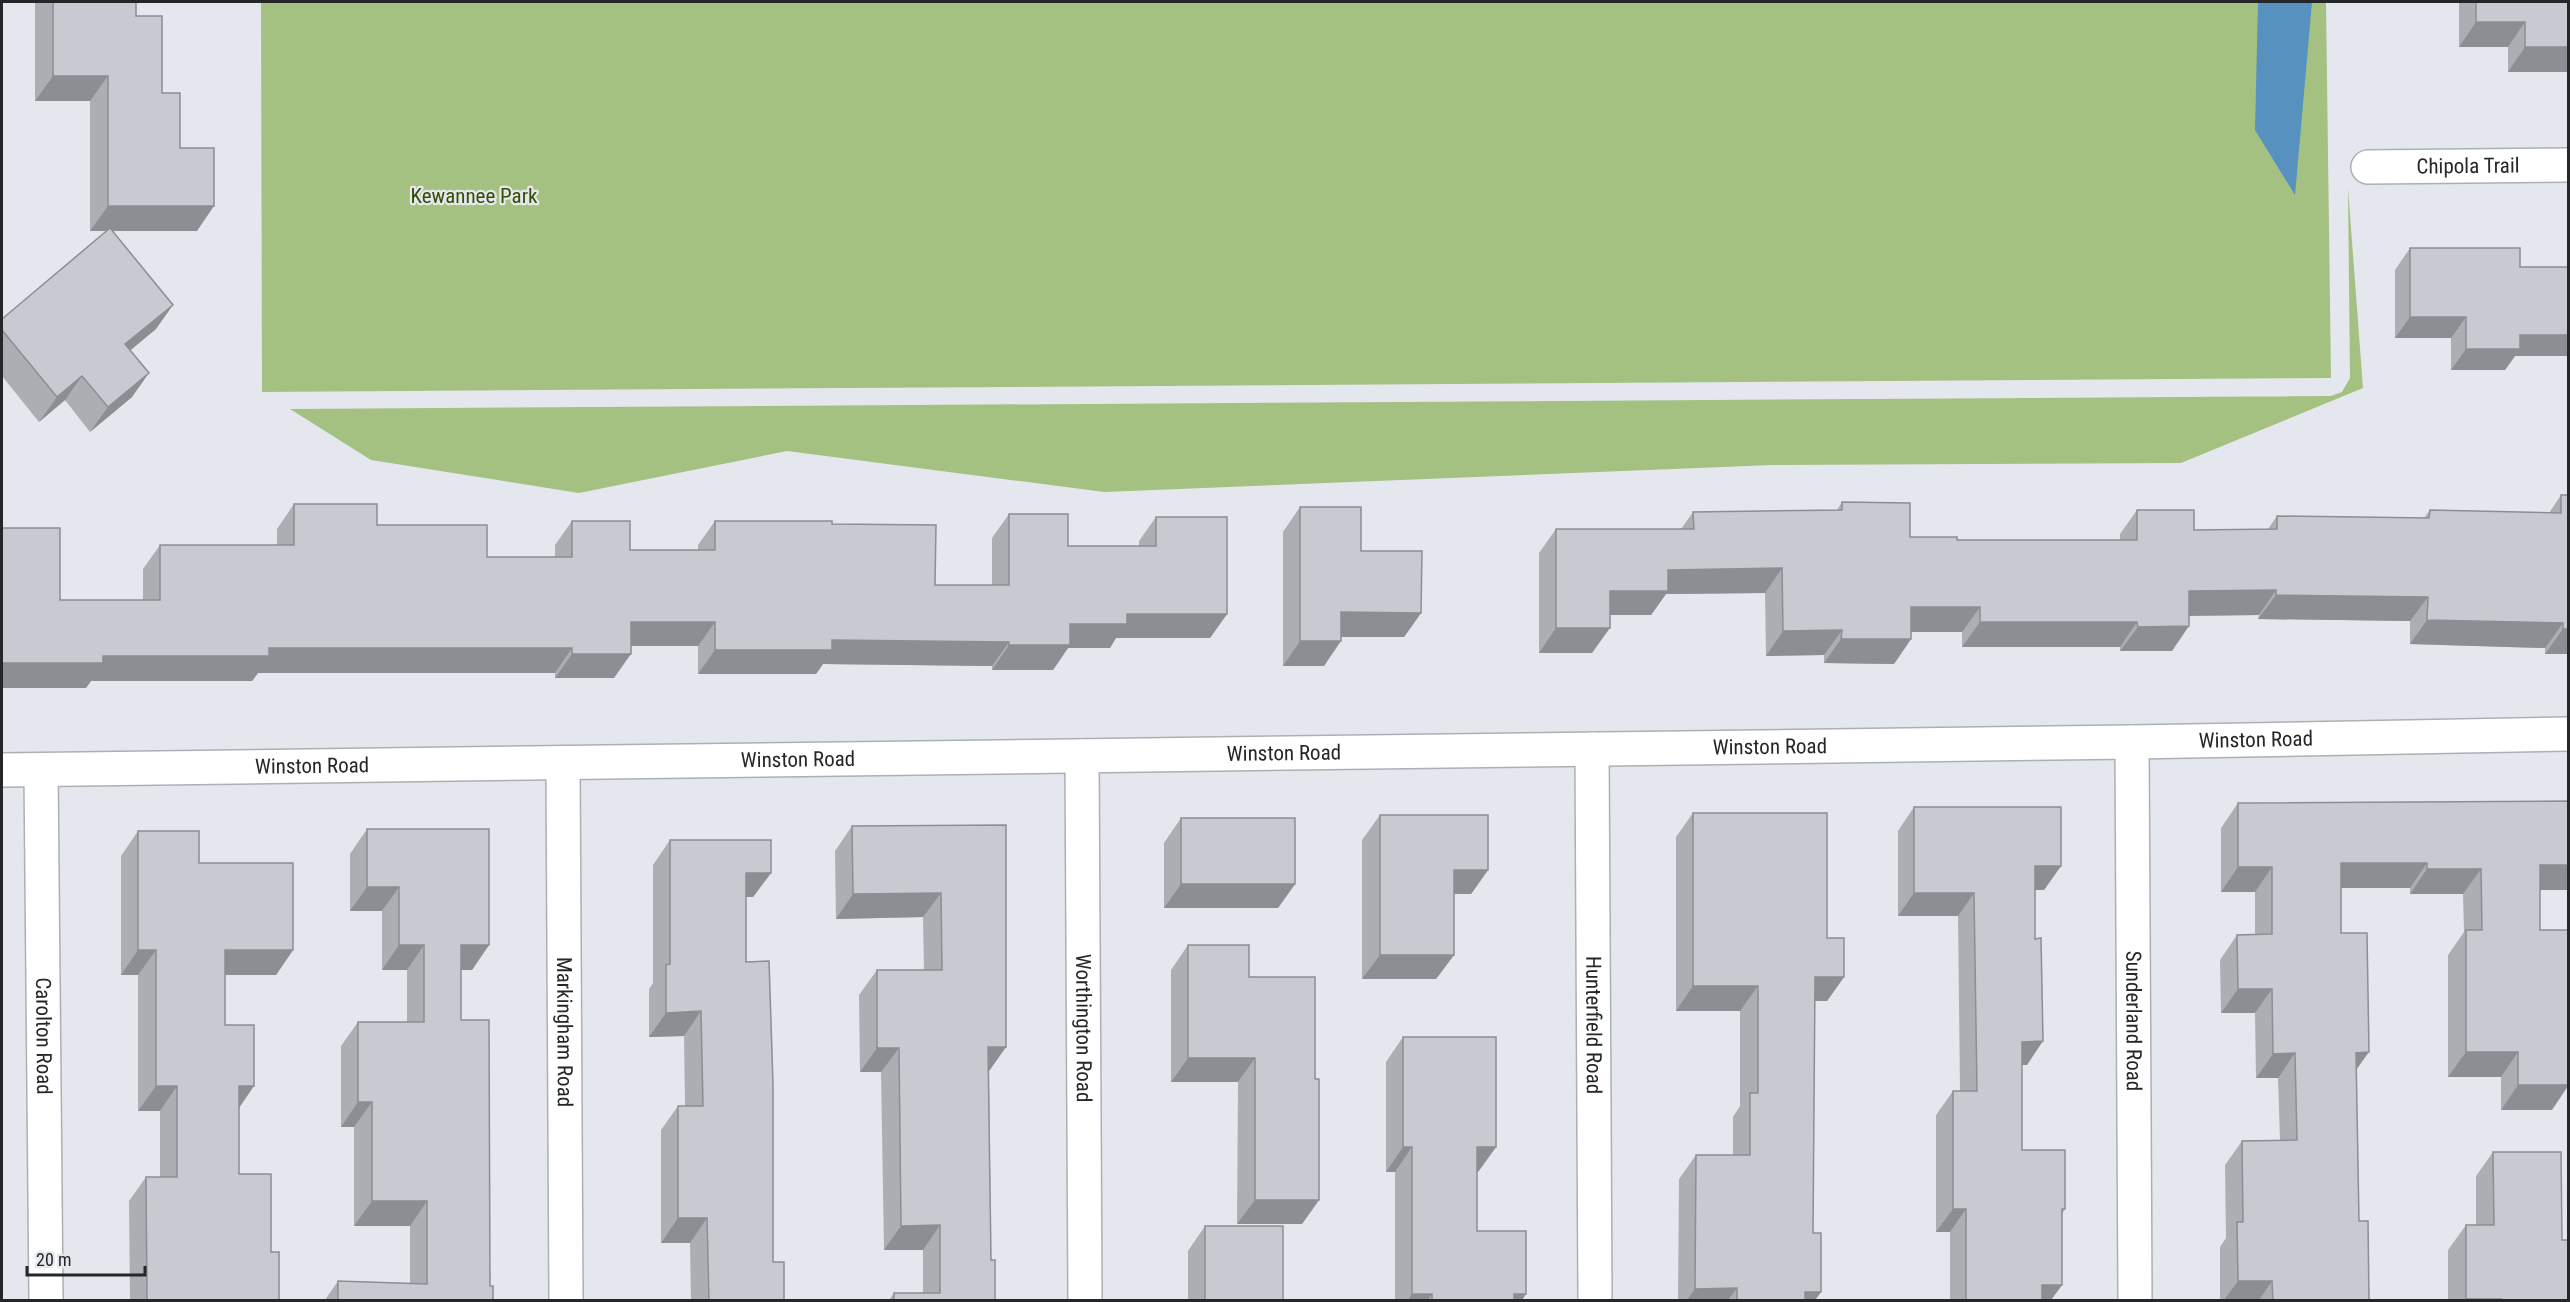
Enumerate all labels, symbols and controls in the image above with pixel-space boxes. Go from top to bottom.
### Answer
street label: Chipola Trail [2416,153,2520,179]
park label: Kewannee Park [410,184,538,208]
street label: Winston Road [2198,727,2313,753]
street label: Winston Road [1713,734,1827,760]
street label: Winston Road [1227,740,1341,766]
street label: Winston Road [741,747,855,772]
street label: Winston Road [255,753,369,779]
street label: Sunderland Road [2121,951,2146,1091]
street label: Worthington Road [1071,954,1096,1102]
street label: Hunterfield Road [1581,956,1606,1094]
street label: Markingham Road [552,957,577,1107]
street label: Carolton Road [31,977,56,1095]
scale bar [27,1239,146,1277]
text: 20 m [36,1249,71,1270]

